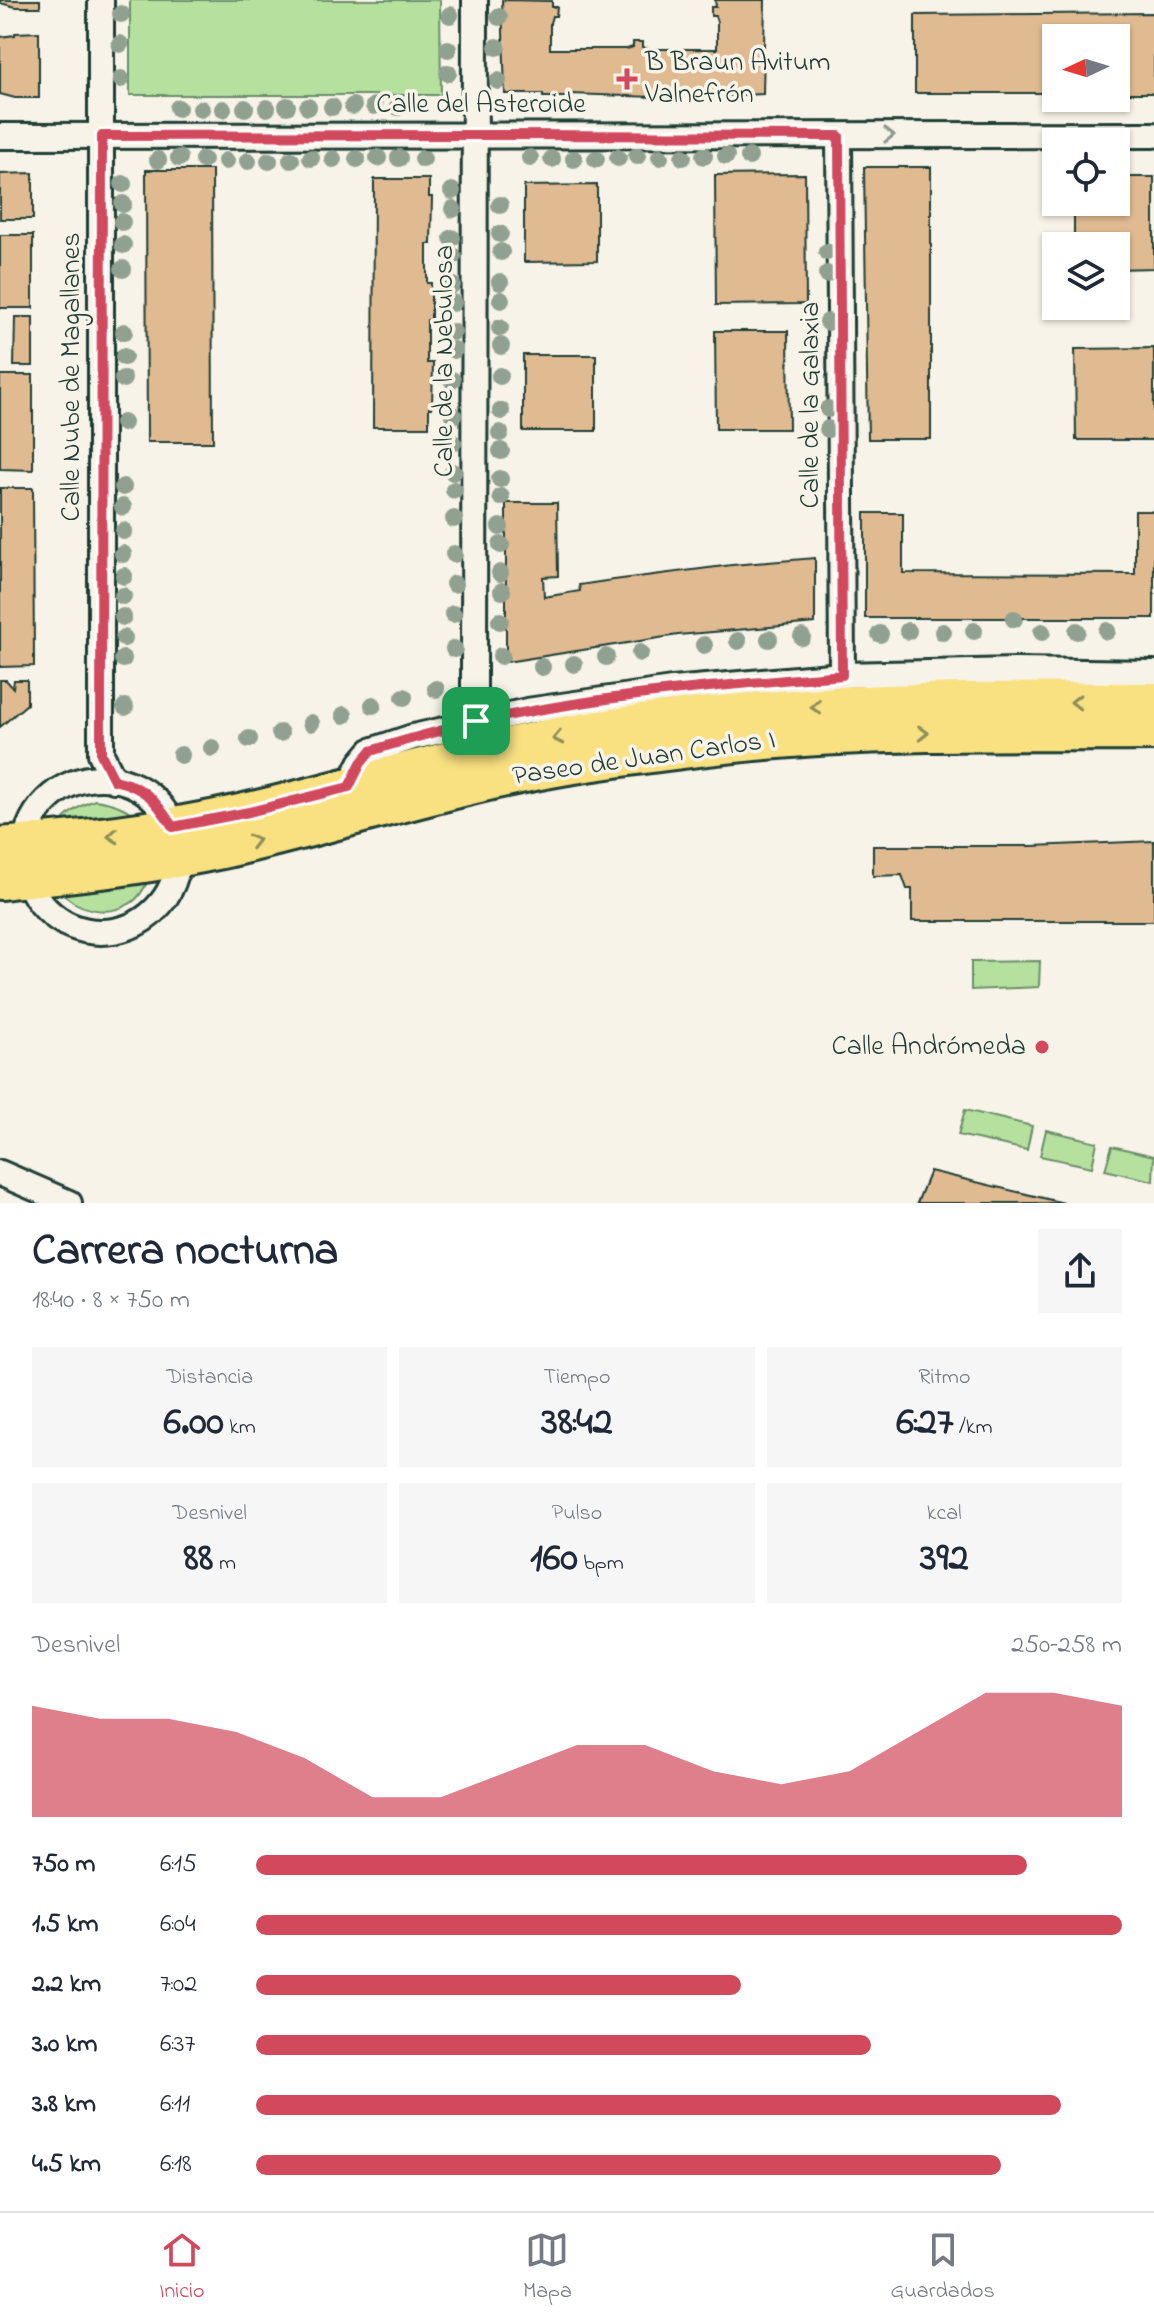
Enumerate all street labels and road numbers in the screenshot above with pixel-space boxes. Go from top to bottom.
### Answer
street label: Calle del Asteroide [376,85,586,126]
street label: Calle Nube de Magallanes [52,233,93,521]
street label: Calle de la Nebulosa [425,245,466,477]
street label: Calle de la Galaxia [791,302,832,508]
street label: Paseo de Juan Carlos I [510,720,778,798]

